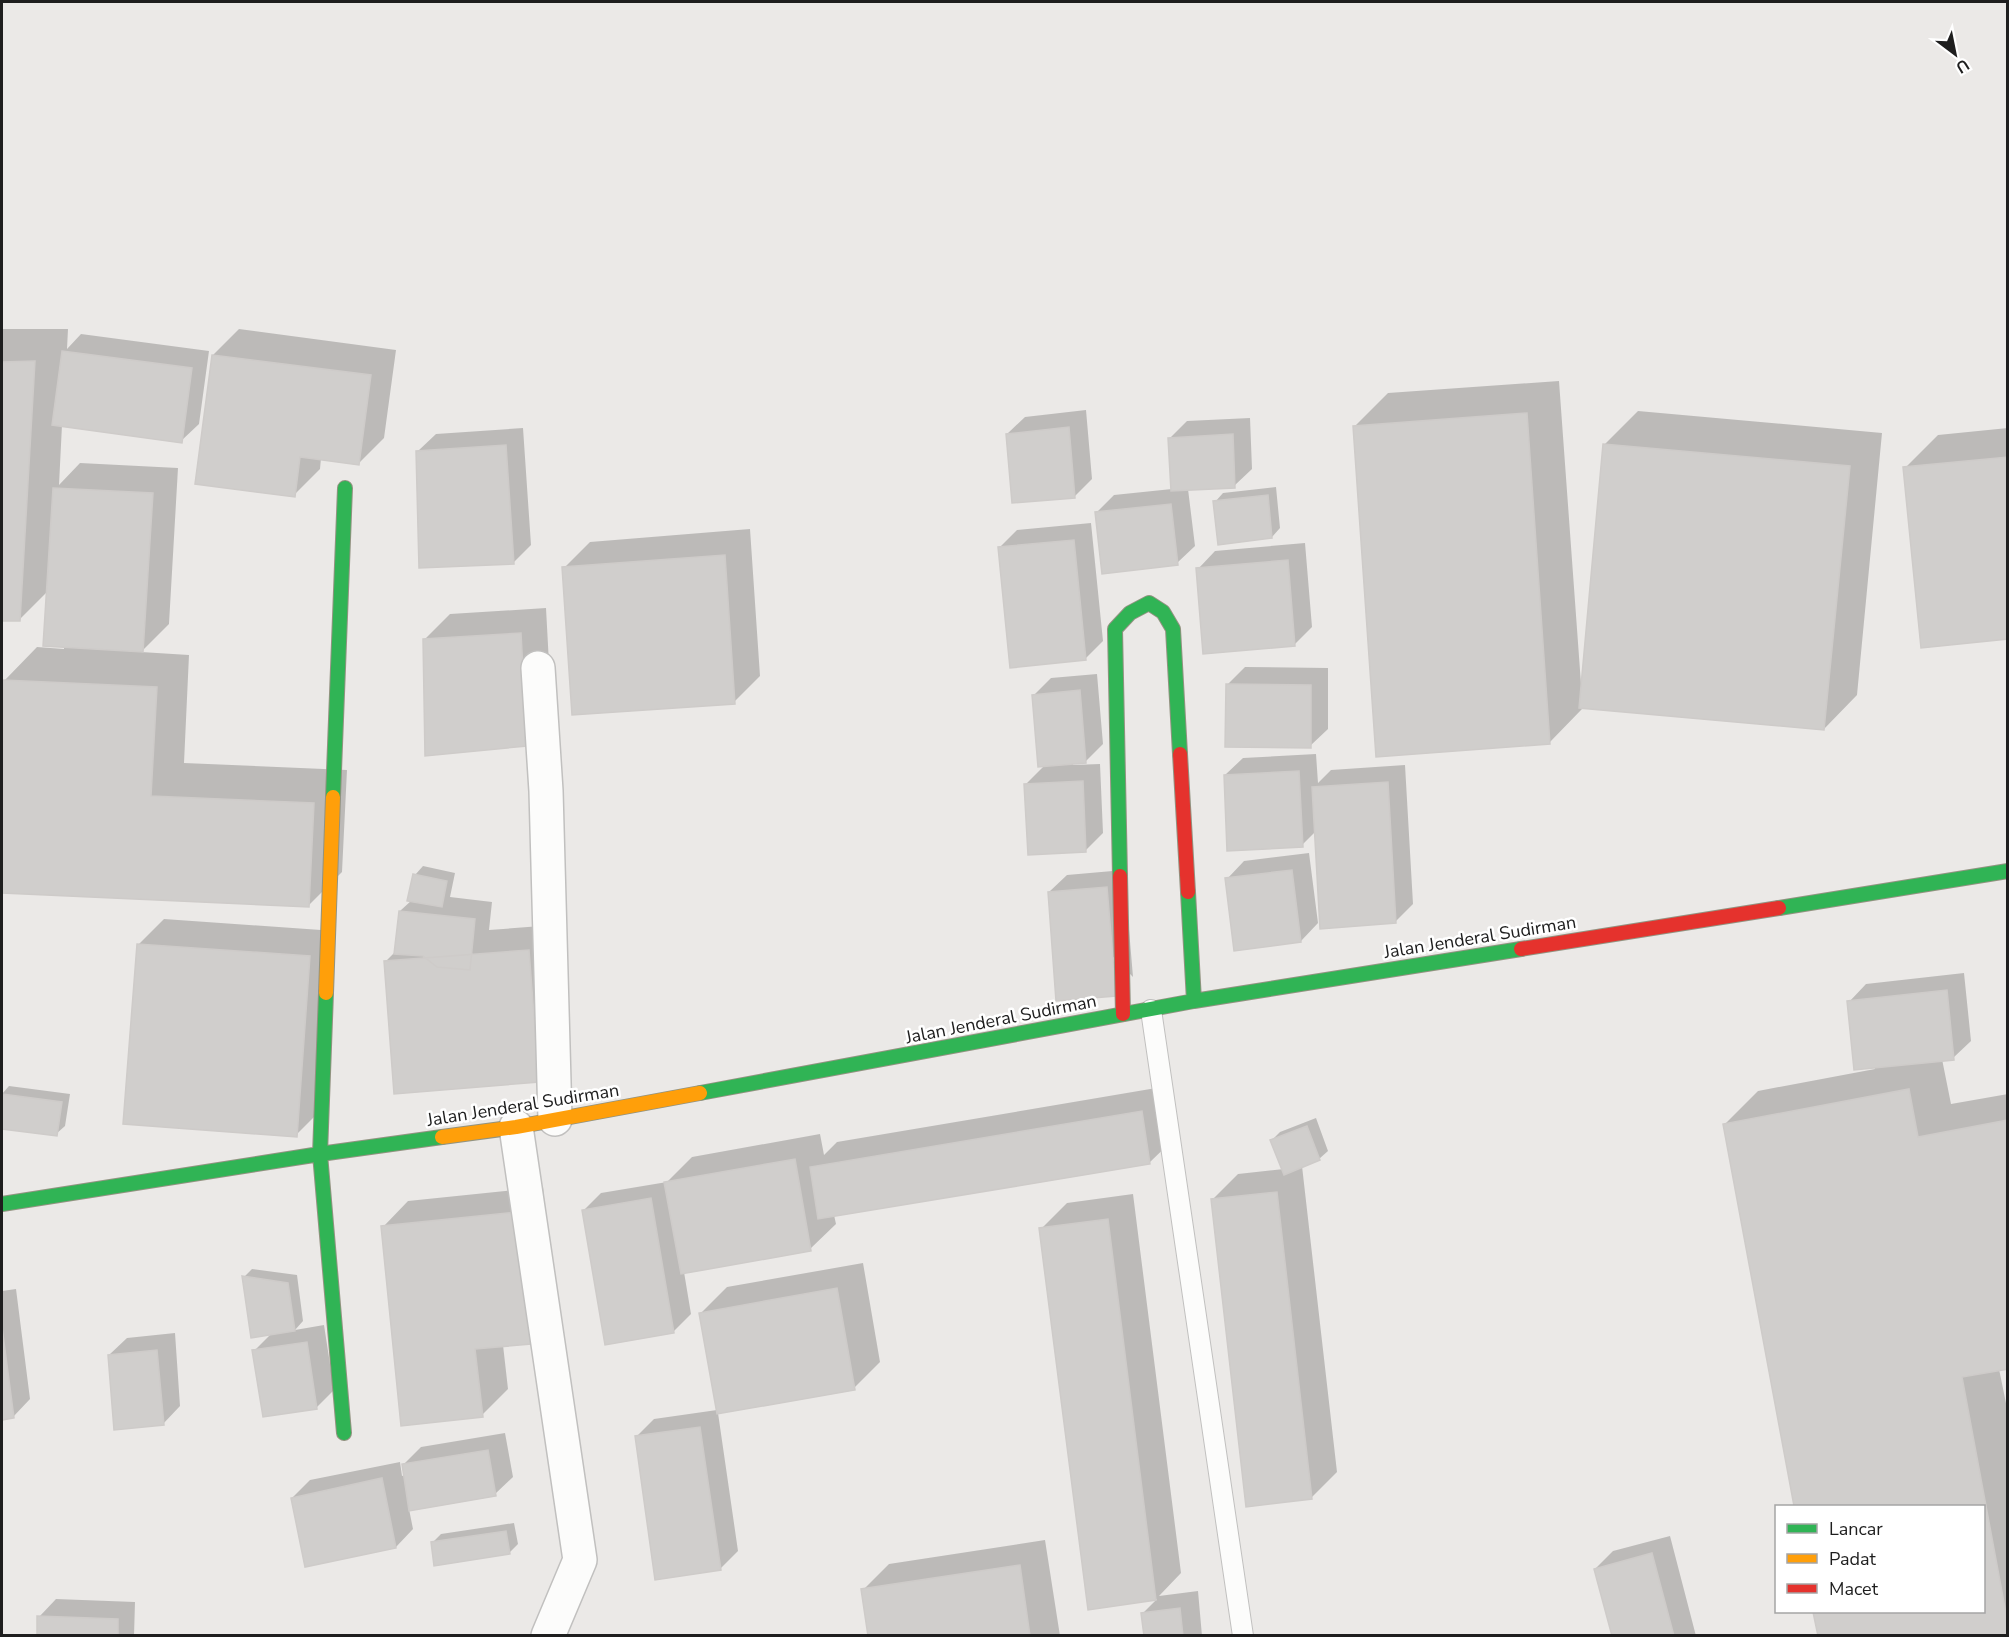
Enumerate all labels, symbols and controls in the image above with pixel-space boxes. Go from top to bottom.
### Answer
north arrow [1925,24,1985,84]
text: U [1952,53,1973,78]
street label: Jalan Jenderal Sudirman [1381,910,1578,964]
street label: Jalan Jenderal Sudirman [902,989,1099,1049]
street label: Jalan Jenderal Sudirman [424,1078,621,1132]
legend [1775,1505,1985,1613]
text: Lancar [1829,1517,1883,1541]
text: Padat [1829,1547,1877,1571]
text: Macet [1829,1577,1879,1601]

